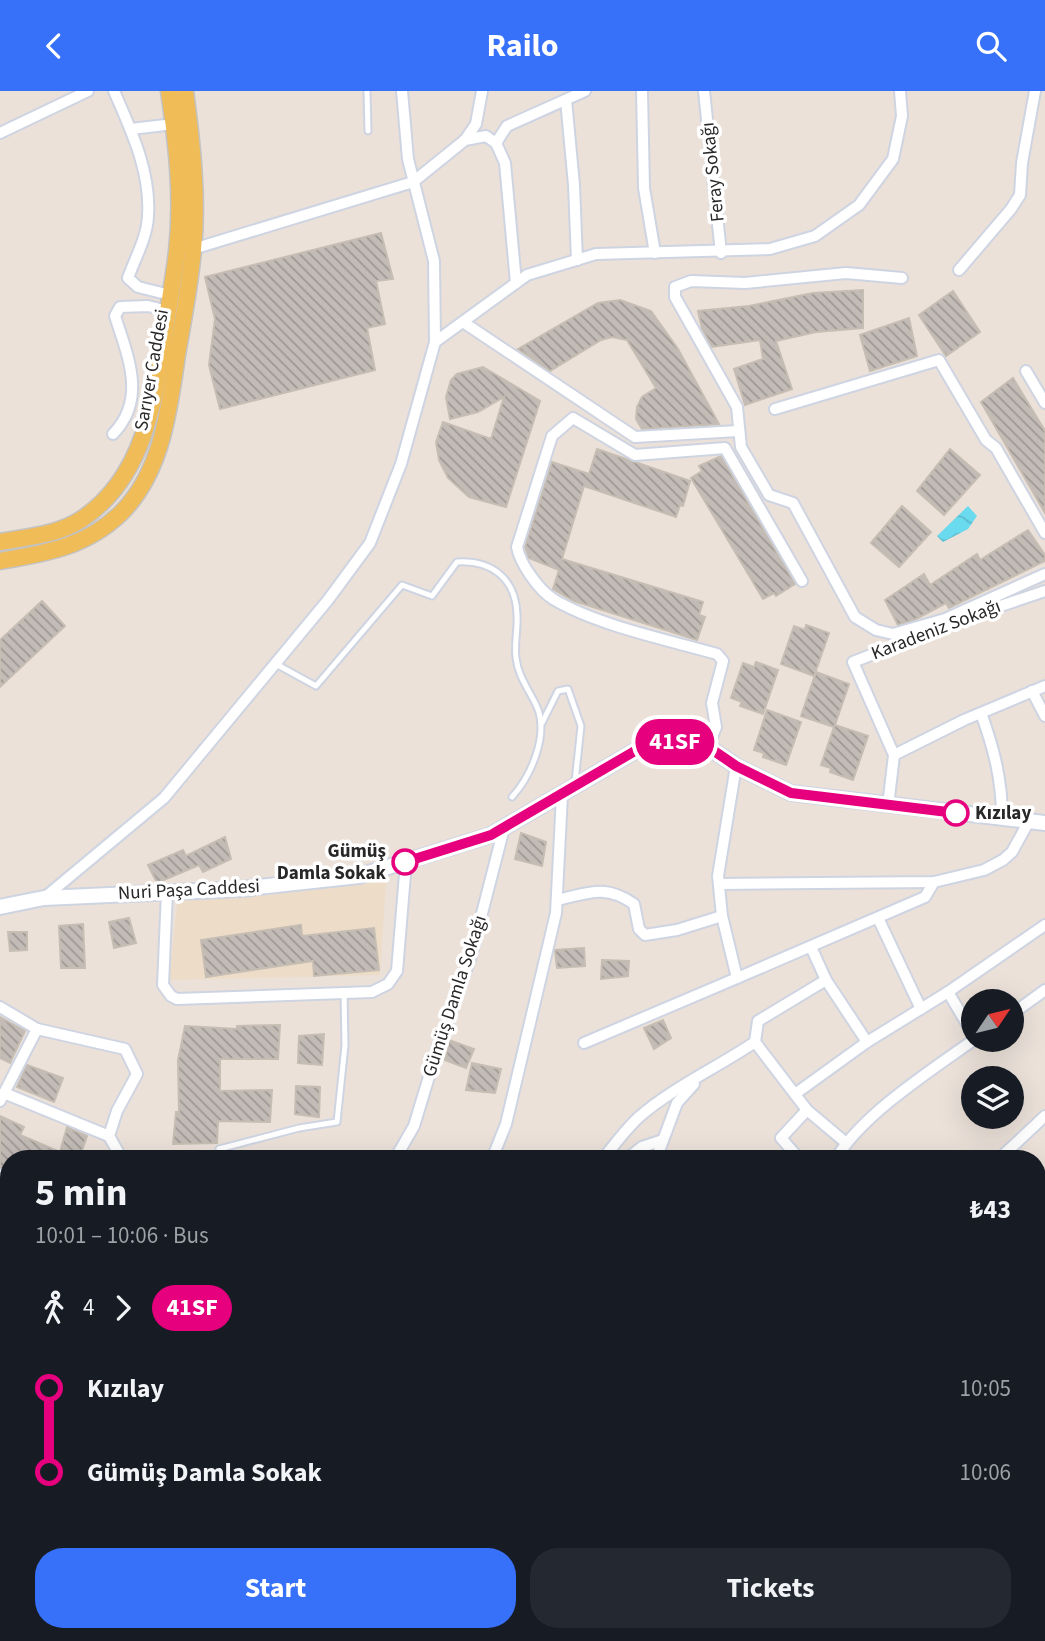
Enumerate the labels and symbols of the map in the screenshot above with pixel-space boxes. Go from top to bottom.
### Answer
street label: Feray Sokağı [694,121,732,223]
street label: Sarıyer Caddesi [128,307,176,433]
street label: Karadeniz Sokağı [867,593,1005,667]
line badge: 41SF [626,719,724,765]
marker: Kızılay [943,800,969,826]
place label: Kızılay [975,800,1031,827]
place label: Gümüş Damla Sokak [277,838,387,887]
marker: Gümüş Damla Sokak [392,849,418,875]
street label: Nuri Paşa Caddesi [117,873,261,907]
street label: Gümüş Damla Sokağı [416,912,494,1080]
north arrow [961,989,1024,1052]

